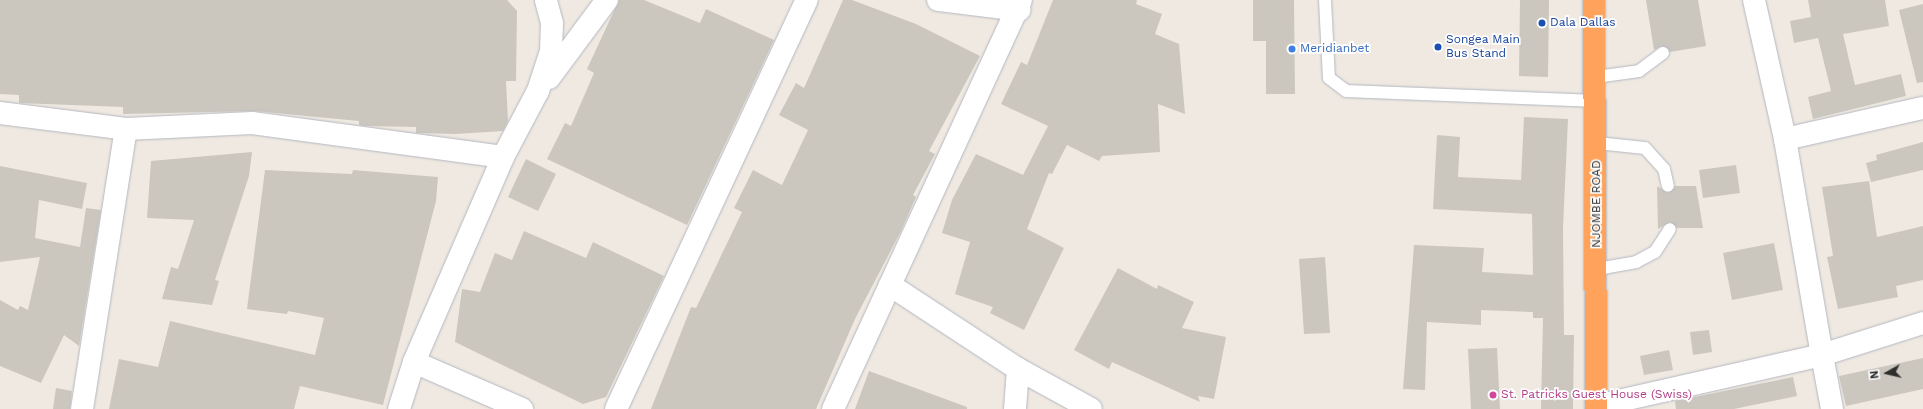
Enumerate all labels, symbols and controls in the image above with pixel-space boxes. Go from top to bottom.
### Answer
place label: Dala Dallas [1550,16,1616,30]
marker: Dala Dallas [1537,18,1547,28]
place label: Songea Main Bus Stand [1446,33,1520,61]
place label: Meridianbet [1300,42,1369,56]
marker: Songea Main Bus Stand [1433,42,1443,52]
marker: Meridianbet [1287,44,1297,54]
street label: NJOMBE ROAD [1590,160,1604,248]
north arrow [1867,353,1907,393]
text: N [1868,370,1882,380]
place label: St. Patricks Guest House (Swiss) [1501,388,1692,402]
marker: St. Patricks Guest House (Swiss) [1488,390,1498,400]

